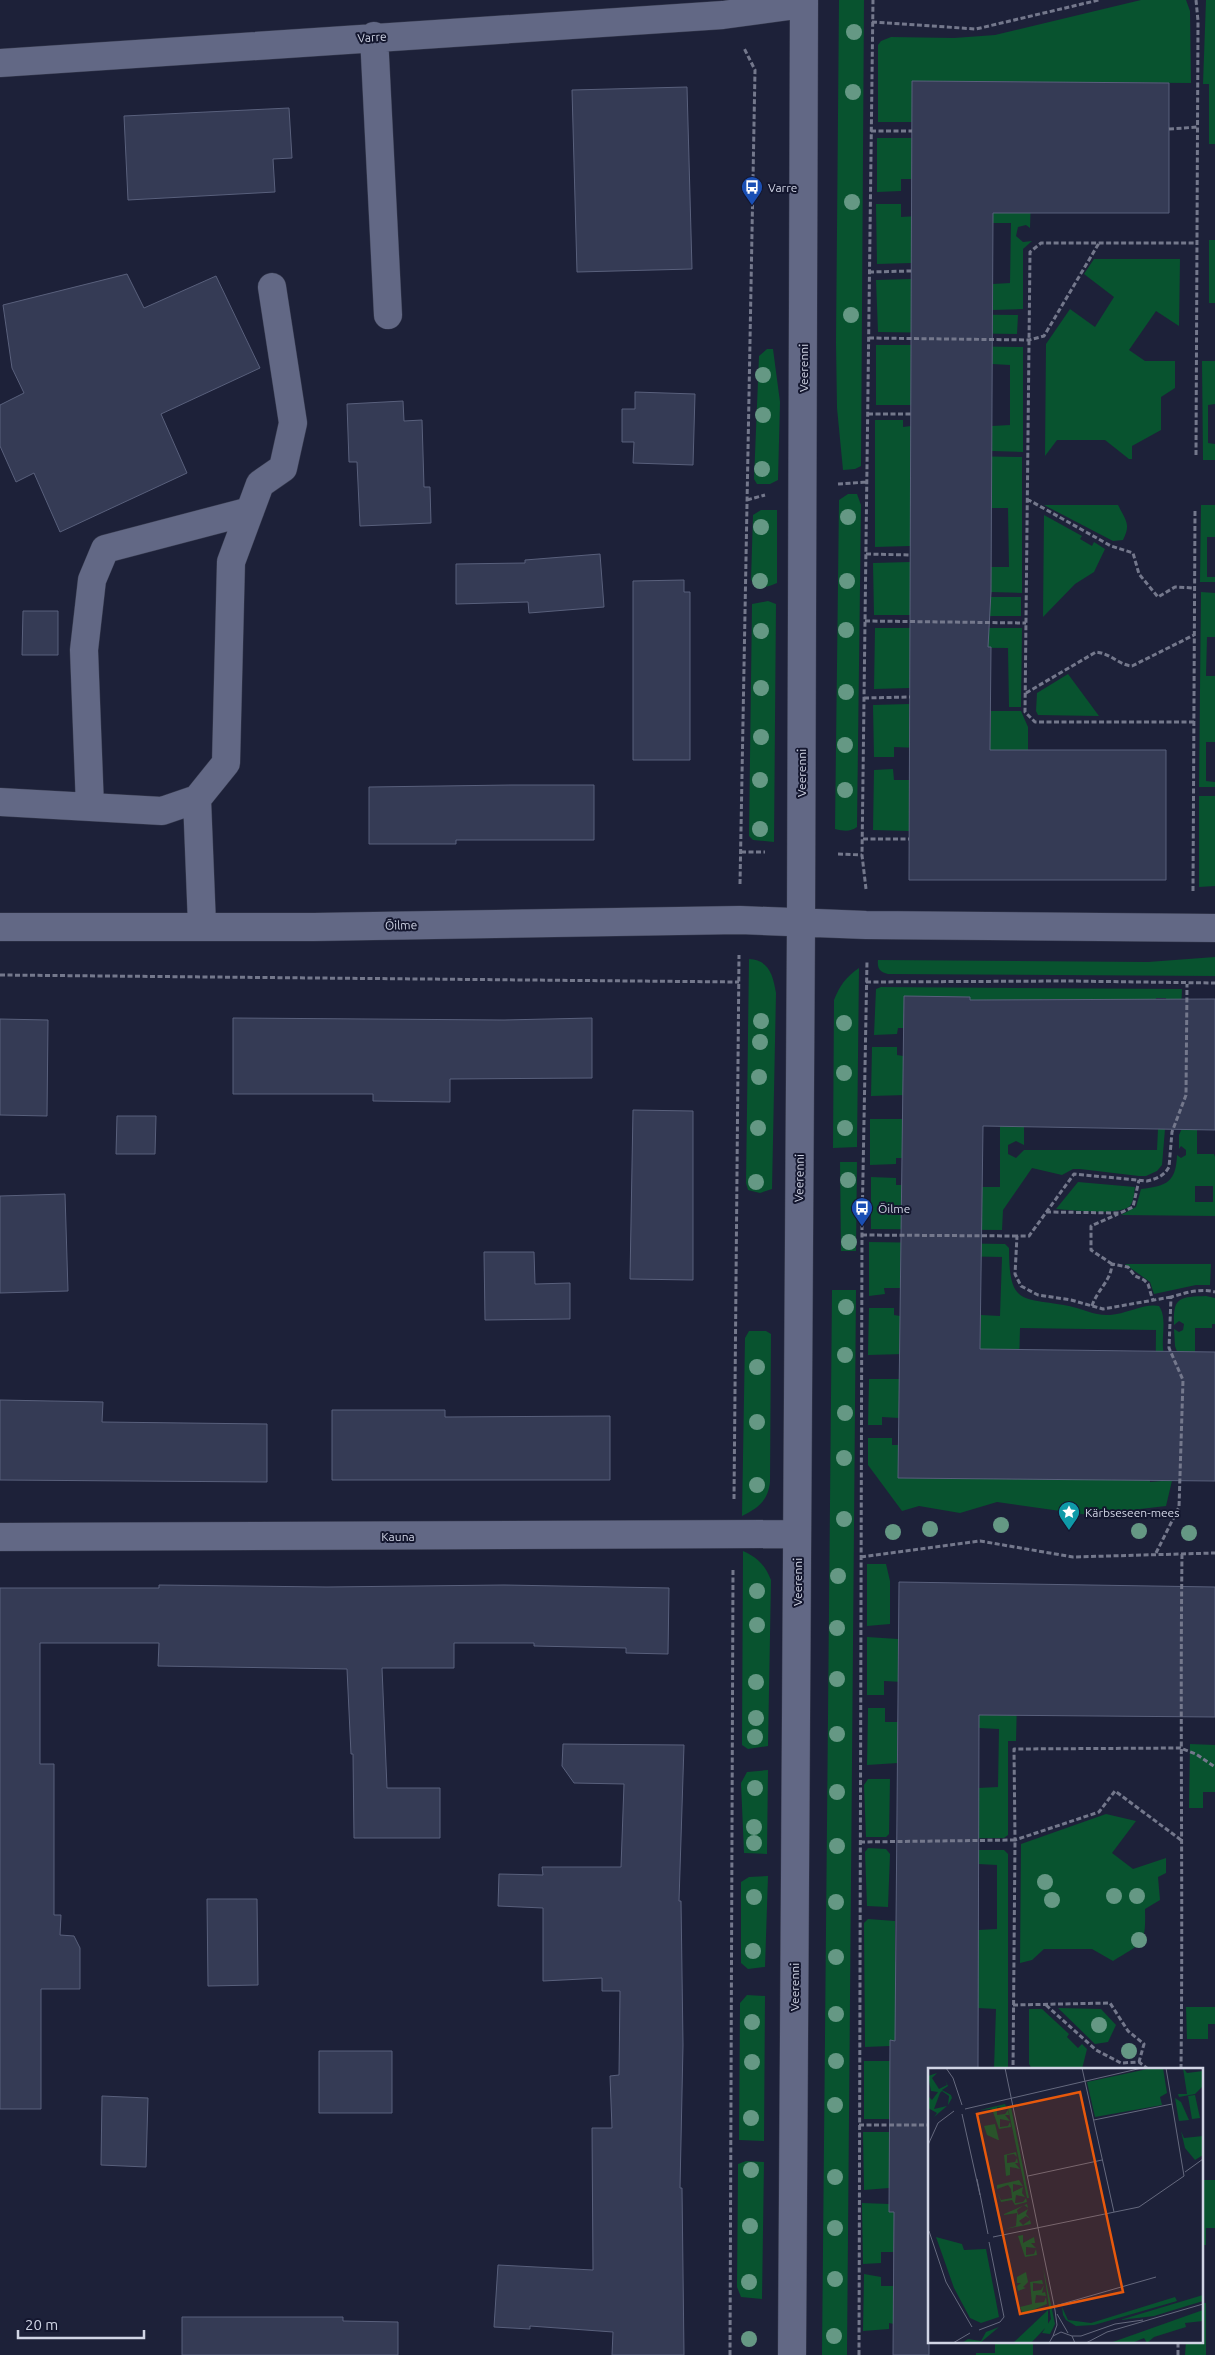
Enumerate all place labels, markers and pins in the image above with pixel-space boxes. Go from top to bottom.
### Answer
bus stop icon: Varre [740,175,764,206]
place label: Varre [768,181,797,194]
bus stop icon: Õilme [850,1196,874,1227]
place label: Õilme [878,1202,910,1215]
place icon: Kärbseseen-mees [1057,1500,1081,1531]
place label: Kärbseseen-mees [1085,1506,1179,1519]

